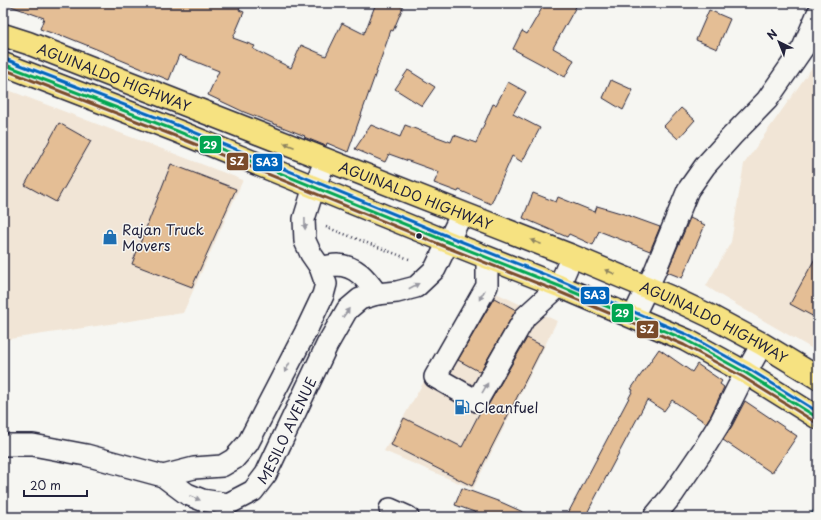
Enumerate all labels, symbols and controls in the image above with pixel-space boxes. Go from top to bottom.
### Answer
north arrow [759,22,799,62]
text: N [763,25,781,44]
street label: AGUINALDO HIGHWAY [34,37,195,116]
line badge: 29 [199,135,222,154]
text: 29 [203,136,218,153]
one-way arrow [283,142,295,148]
line badge: SZ [226,152,249,171]
text: SZ [230,152,245,169]
line badge: SA3 [252,153,283,172]
text: SA3 [256,153,279,170]
street label: AGUINALDO HIGHWAY [336,155,496,235]
one-way arrow [302,218,308,231]
place label: Rajan Truck Movers [122,219,205,256]
shop icon: Rajan Truck Movers [101,228,119,246]
unlabelled marker [414,231,424,241]
one-way arrow [529,238,541,244]
one-way arrow [604,269,616,275]
street label: AGUINALDO HIGHWAY [637,275,792,368]
one-way arrow [408,283,420,289]
line badge: SA3 [580,286,610,305]
text: SA3 [584,286,607,303]
one-way arrow [478,289,485,301]
line badge: 29 [611,303,634,323]
text: 29 [615,304,630,321]
one-way arrow [342,308,350,318]
line badge: SZ [636,320,659,339]
text: SZ [640,320,655,337]
one-way arrow [284,362,291,374]
street label: MESILO AVENUE [252,373,321,488]
one-way arrow [481,382,488,394]
place label: Cleanfuel [474,397,538,418]
fuel station icon: Cleanfuel [453,398,471,416]
scale bar [24,472,87,498]
text: 20 m [30,476,61,494]
one-way arrow [190,495,202,501]

